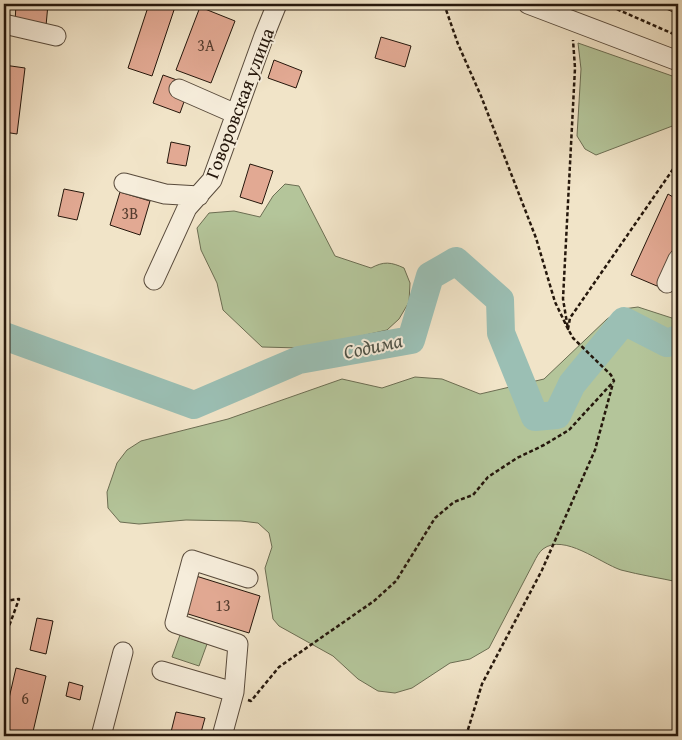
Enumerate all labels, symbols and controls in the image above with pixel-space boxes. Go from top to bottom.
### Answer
street label: Говоровская улица [197,23,281,183]
house number: 3А [197,33,215,57]
house number: 3В [122,201,138,225]
water label: Содима [341,325,406,366]
house number: 13 [215,593,231,617]
house number: 6 [21,686,29,710]

